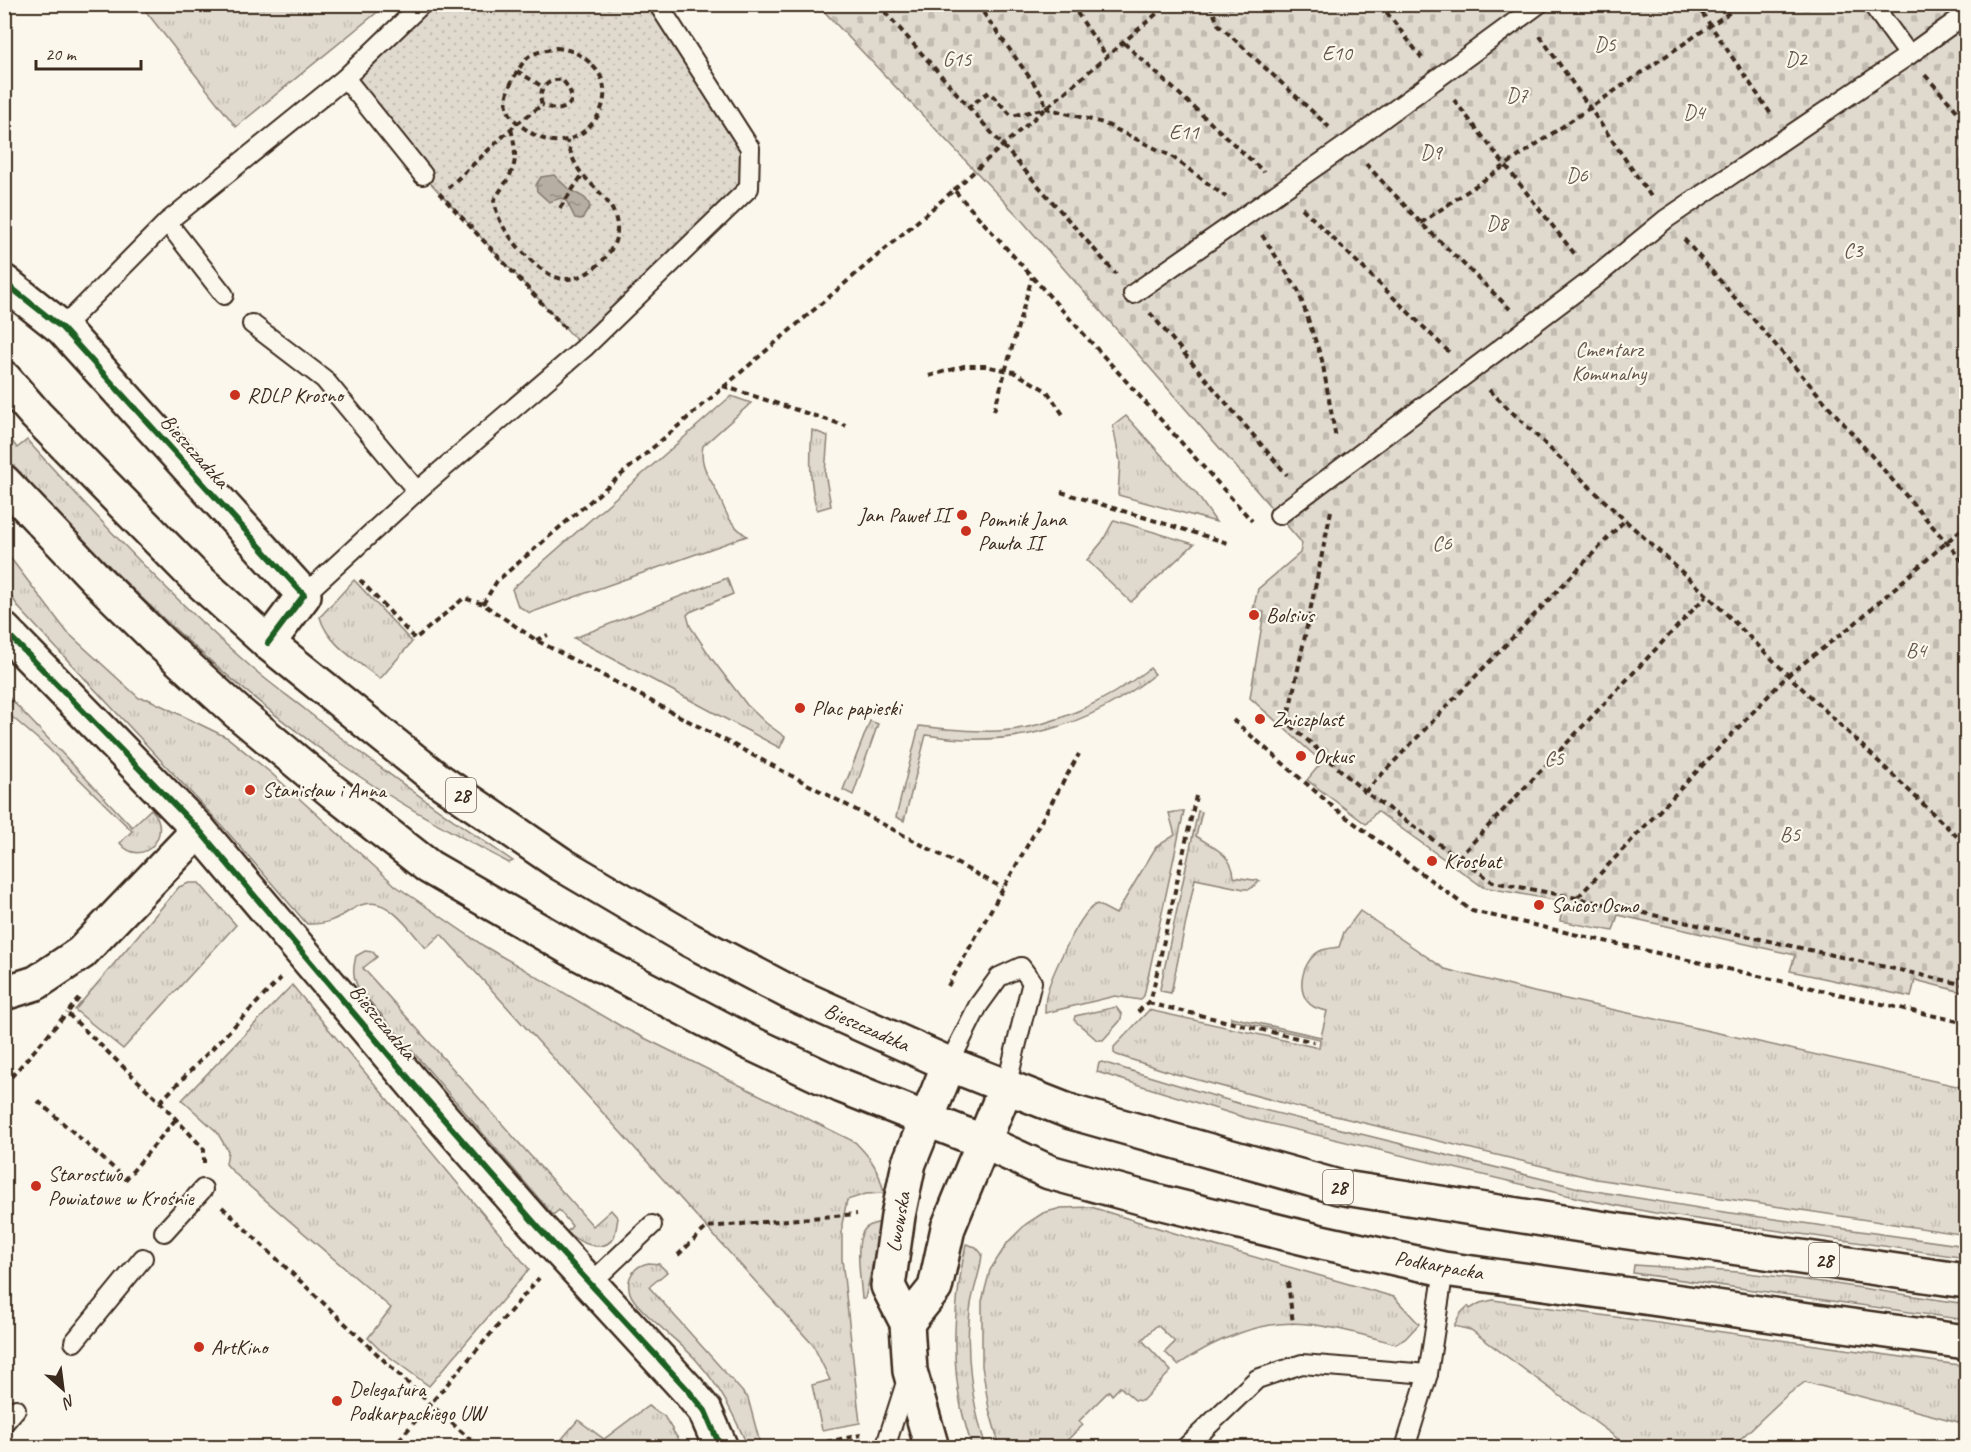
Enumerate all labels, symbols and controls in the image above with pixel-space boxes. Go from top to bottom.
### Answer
park label: D5 [1594,31,1617,57]
scale bar [36,33,141,71]
park label: E10 [1322,40,1354,66]
text: 20 m [45,43,78,65]
park label: G15 [942,46,973,72]
park label: D2 [1785,46,1808,72]
park label: D7 [1506,82,1529,108]
park label: D4 [1683,99,1707,125]
park label: E11 [1169,119,1201,145]
park label: D9 [1420,139,1443,165]
park label: D6 [1566,162,1588,188]
park label: D8 [1486,210,1510,236]
park label: C3 [1843,237,1864,263]
park label: Cmentarz Komunalny [1572,336,1648,386]
place label: RDLP Krosno [247,382,346,408]
marker: RDLP Krosno [228,388,242,402]
street label: Bieszczadzka [155,409,236,495]
place label: Jan Paweł II [857,502,955,528]
place label: Pomnik Jana Pawła II [978,506,1068,556]
marker: Jan Paweł II [955,508,969,522]
marker: Pomnik Jana Pawła II [959,524,973,538]
park label: C6 [1432,530,1452,556]
place label: Bolsius [1266,602,1316,628]
marker: Bolsius [1247,608,1261,622]
park label: B4 [1906,637,1929,663]
place label: Plac papieski [812,695,904,721]
marker: Plac papieski [793,701,807,715]
place label: Zniczplast [1272,706,1345,732]
marker: Zniczplast [1253,712,1267,726]
place label: Orkus [1313,743,1355,769]
park label: C5 [1544,745,1565,771]
marker: Orkus [1294,749,1308,763]
place label: Stanisław i Anna [262,777,388,803]
road number: 28 [446,778,476,812]
marker: Stanisław i Anna [243,783,257,797]
park label: B5 [1780,821,1802,847]
place label: Krosbat [1444,848,1503,874]
marker: Krosbat [1425,854,1439,868]
place label: Saicos Osmo [1551,892,1640,918]
marker: Saicos Osmo [1532,898,1546,912]
street label: Bieszczadzka [344,979,423,1066]
street label: Bieszczadzka [820,997,915,1058]
place label: Starostwo Powiatowe w Krośnie [48,1161,195,1211]
road number: 28 [1323,1170,1353,1204]
marker: Starostwo Powiatowe w Krośnie [29,1179,43,1193]
street label: Lwowska [880,1188,916,1254]
road number: 28 [1809,1243,1839,1277]
street label: Podkarpacka [1393,1244,1487,1286]
place label: ArtKino [211,1334,270,1360]
marker: ArtKino [192,1340,206,1354]
north arrow [33,1359,93,1419]
place label: Delegatura Podkarpackiego UW [349,1376,489,1426]
text: N [58,1390,79,1414]
marker: Delegatura Podkarpackiego UW [330,1394,344,1408]

